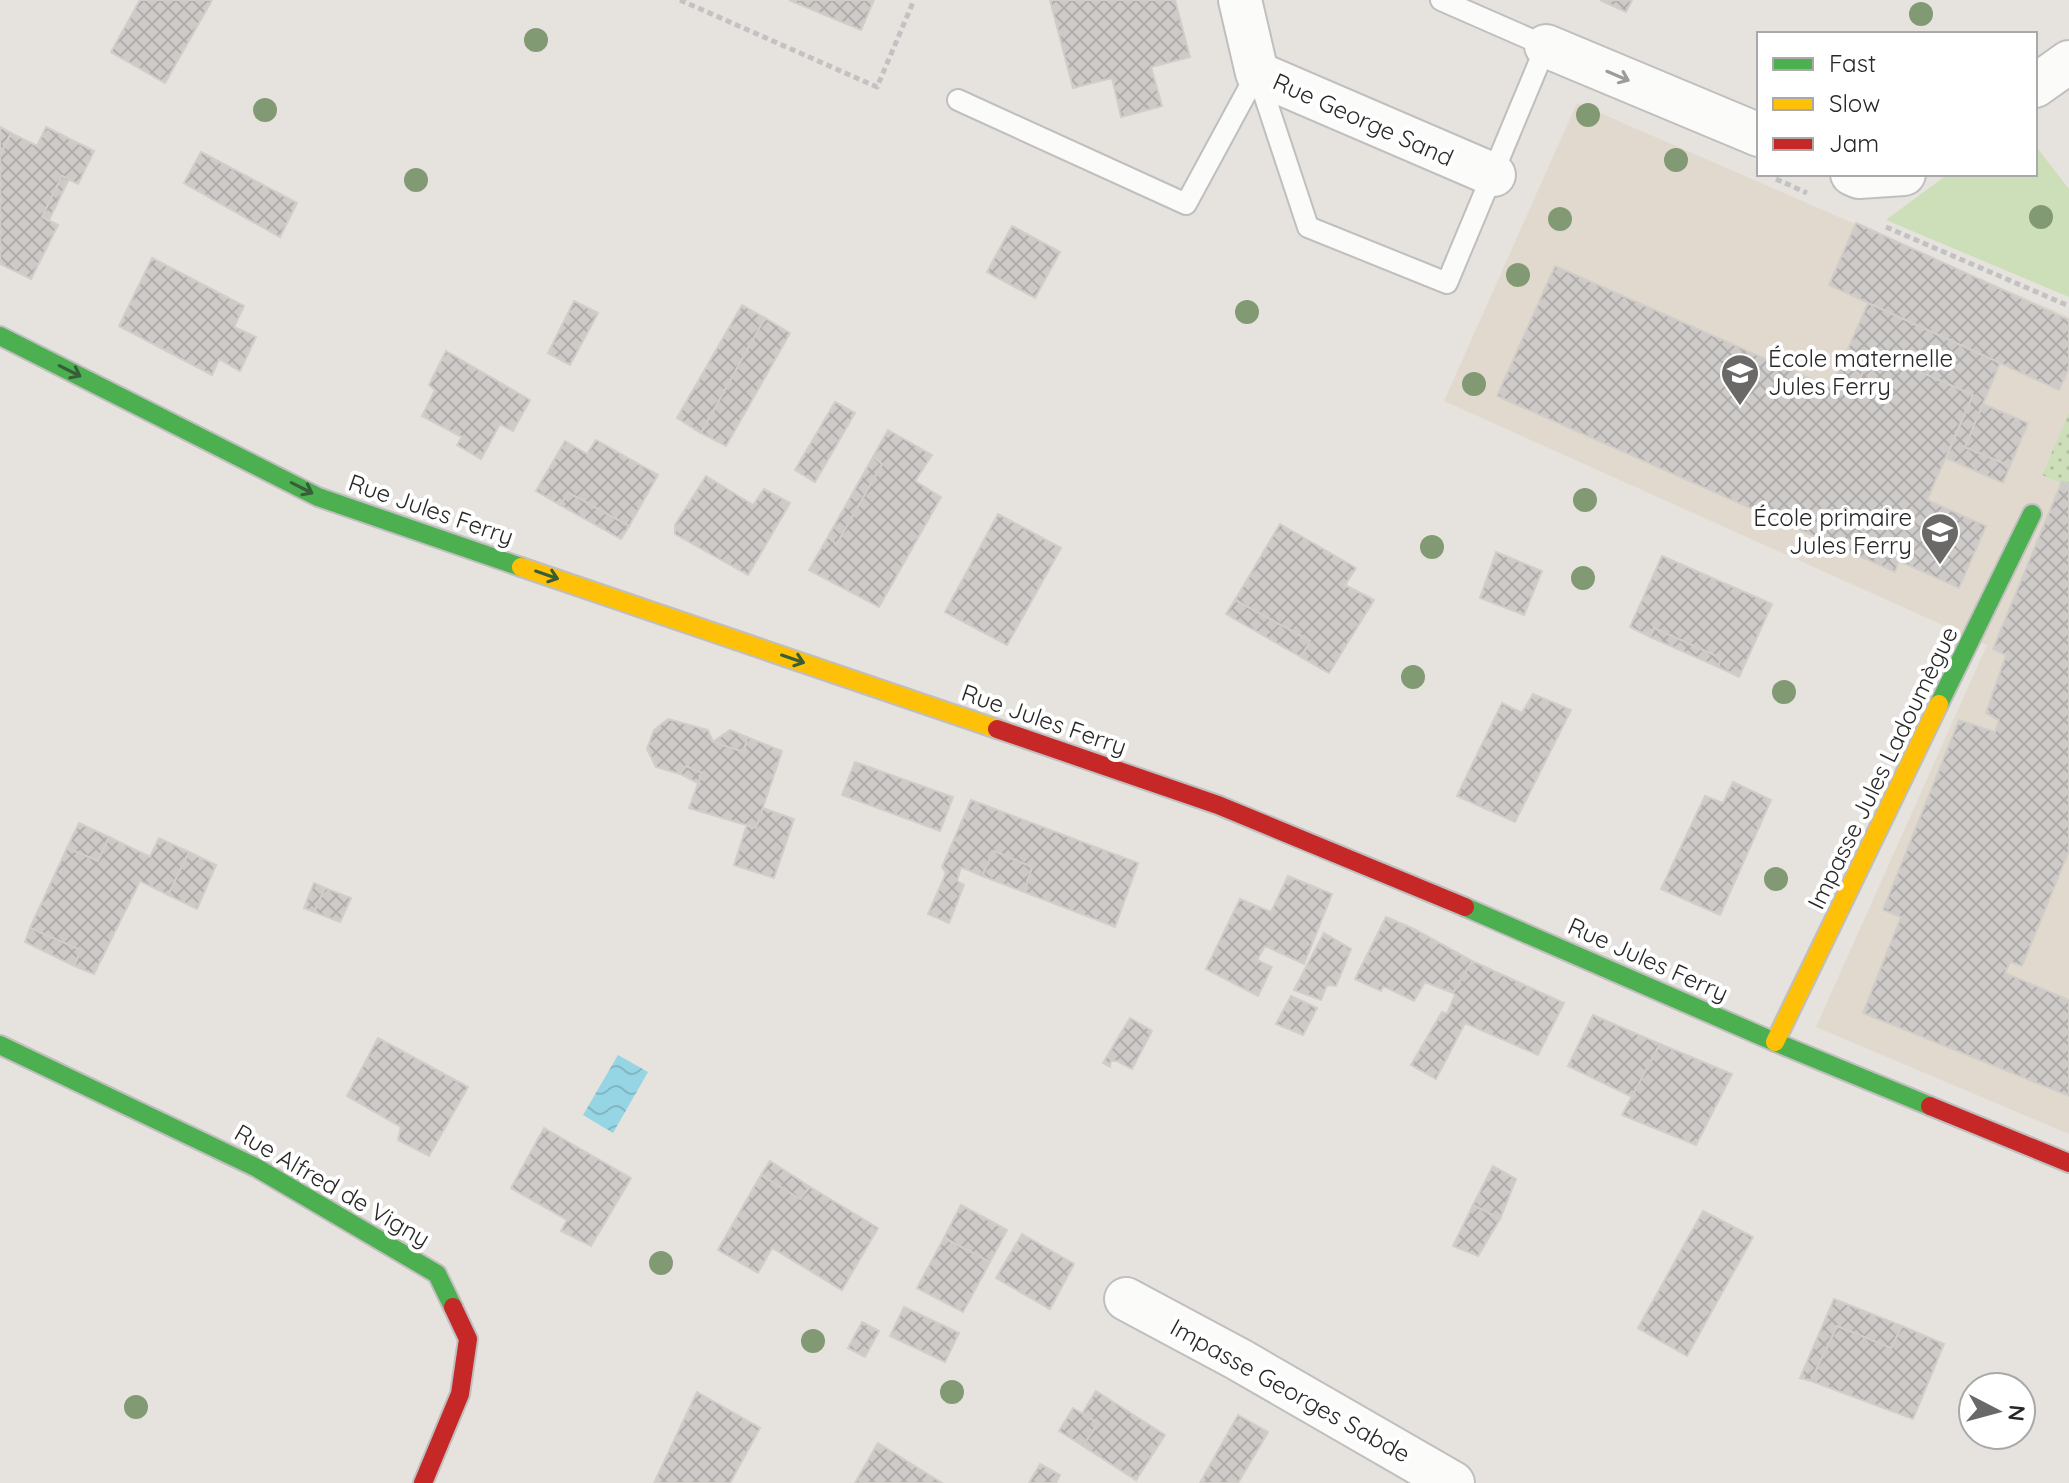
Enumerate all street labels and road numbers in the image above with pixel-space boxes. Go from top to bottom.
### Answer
street label: Rue George Sand [1269,66,1458,172]
street label: Rue Jules Ferry [345,467,518,551]
street label: Impasse Jules Ladoumègue [1800,621,1964,914]
street label: Rue Jules Ferry [958,677,1131,761]
street label: Rue Jules Ferry [1563,910,1733,1008]
street label: Rue Alfred de Vigny [229,1117,436,1253]
street label: Impasse Georges Sabde [1165,1312,1416,1469]

